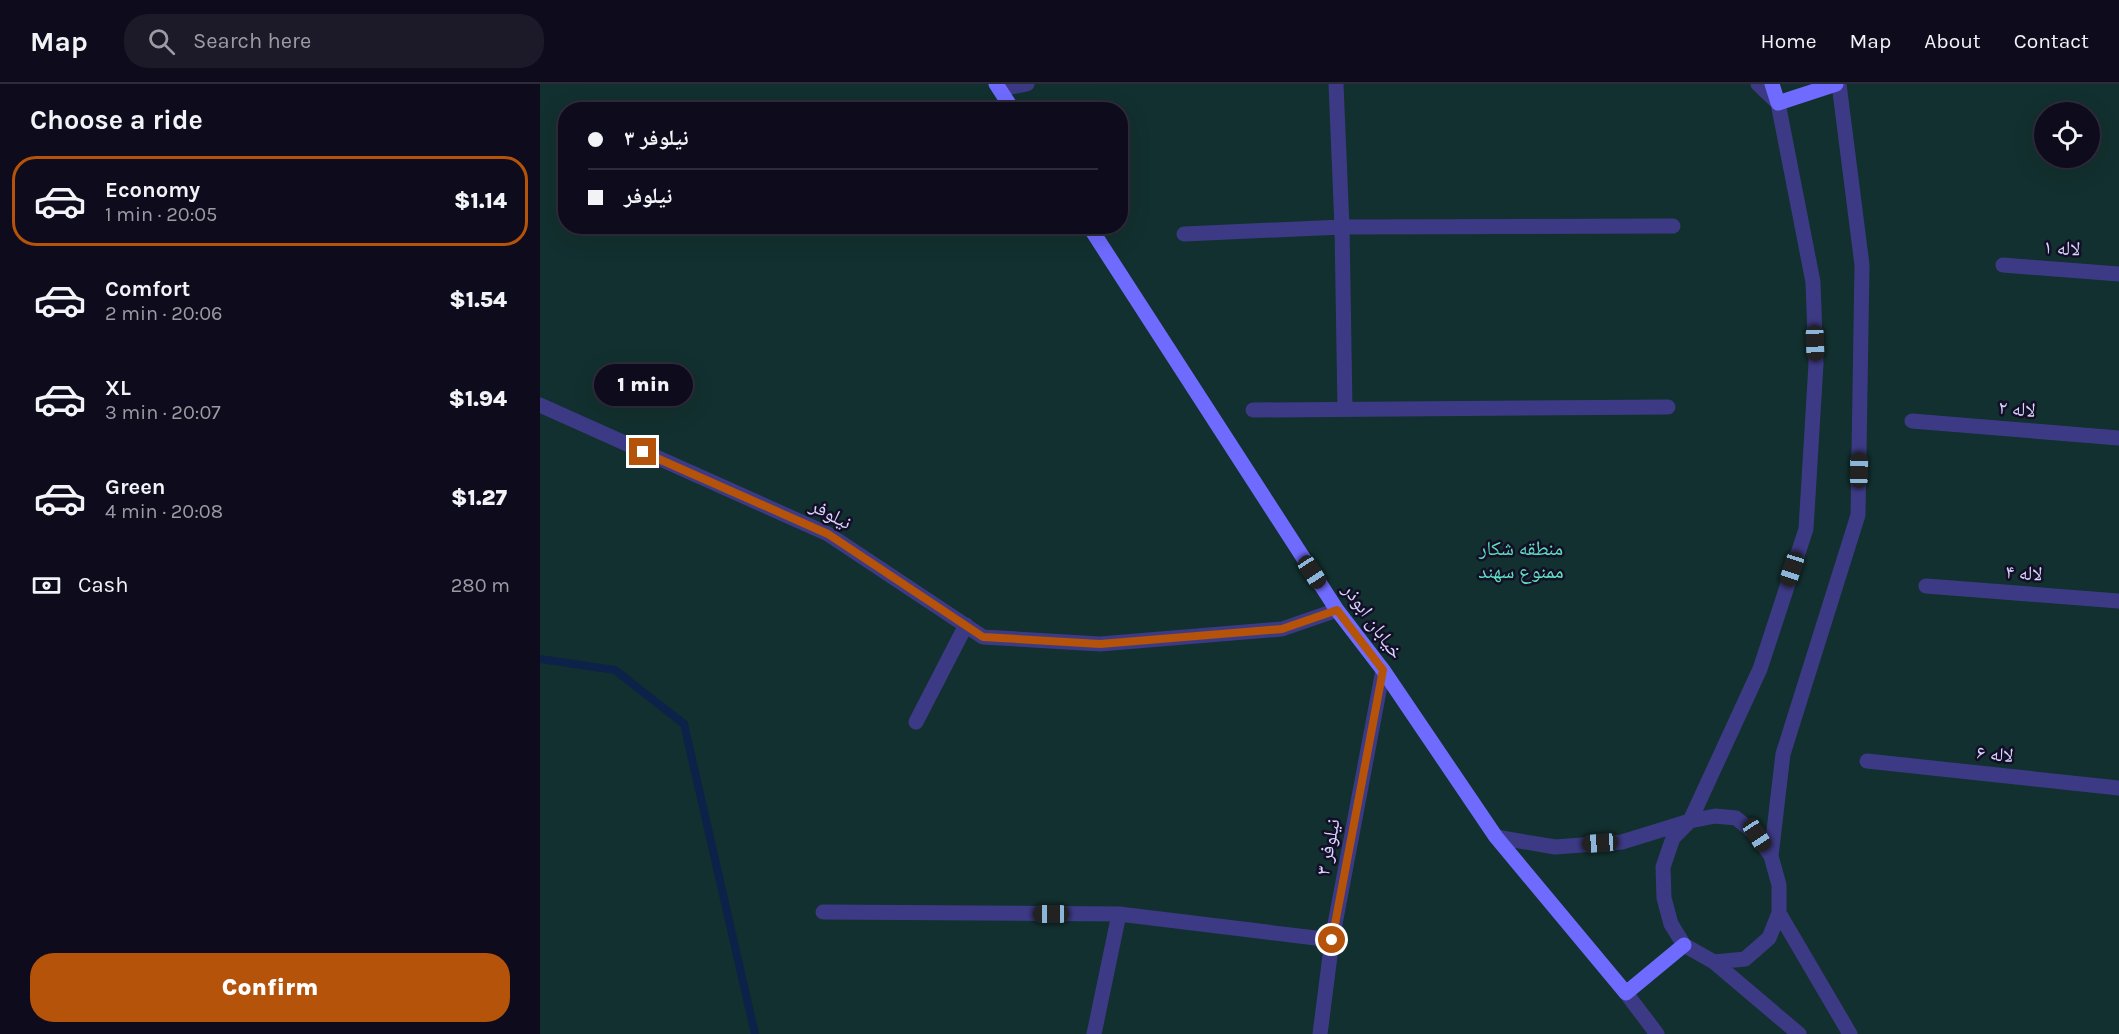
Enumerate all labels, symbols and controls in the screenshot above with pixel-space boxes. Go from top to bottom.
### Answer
search box [124,14,544,68]
text: Map [30,25,88,58]
icon: search [145,25,178,58]
text: Search here [193,28,311,54]
text: Home [1761,29,1817,53]
text: Map [1850,29,1891,53]
text: About [1924,29,1981,53]
text: Contact [2014,29,2089,53]
map controls [2034,102,2100,168]
button: locate [2034,102,2100,168]
text: Choose a ride [30,104,203,136]
text: نیلوفر ۳ [624,125,689,151]
icon: car [33,174,87,228]
text: Economy [105,177,200,203]
text: نیلوفر [624,183,672,209]
text: $1.14 [454,188,507,214]
text: 1 min · 20:05 [105,203,217,226]
street label: لاله ۱ [2043,235,2081,261]
icon: car [33,273,87,327]
text: Comfort [105,276,190,302]
text: $1.54 [449,287,507,313]
text: 2 min · 20:06 [105,302,223,325]
car [1805,325,1825,361]
callout: 1 min [594,365,692,407]
icon: car [33,372,87,426]
text: 1 min [617,373,670,396]
text: XL [105,375,131,401]
text: $1.94 [448,386,507,412]
street label: لاله ۲ [1997,396,2037,422]
text: 3 min · 20:07 [105,401,221,424]
route end [629,438,656,465]
car [1850,452,1868,488]
icon: car [33,471,87,525]
text: Green [105,474,166,500]
text: $1.27 [451,485,507,511]
street label: نیلوفر [806,493,856,534]
text: 4 min · 20:08 [105,500,223,523]
park label: منطقه شکار ممنوع سهند [1478,537,1564,584]
car [1778,549,1806,589]
car [1295,552,1329,592]
street label: لاله ۴ [2005,560,2043,586]
icon: cash [30,569,63,602]
text: Cash [78,572,128,598]
text: 280 m [451,574,510,597]
street label: خیابان ابوذر [1337,578,1408,663]
street label: لاله ۶ [1975,741,2015,767]
car [1740,815,1774,855]
street label: نیلوفر ۳ [1311,817,1345,877]
car [1581,833,1619,853]
car [1033,905,1069,923]
route start [1318,926,1345,953]
button: Confirm [30,953,510,1022]

